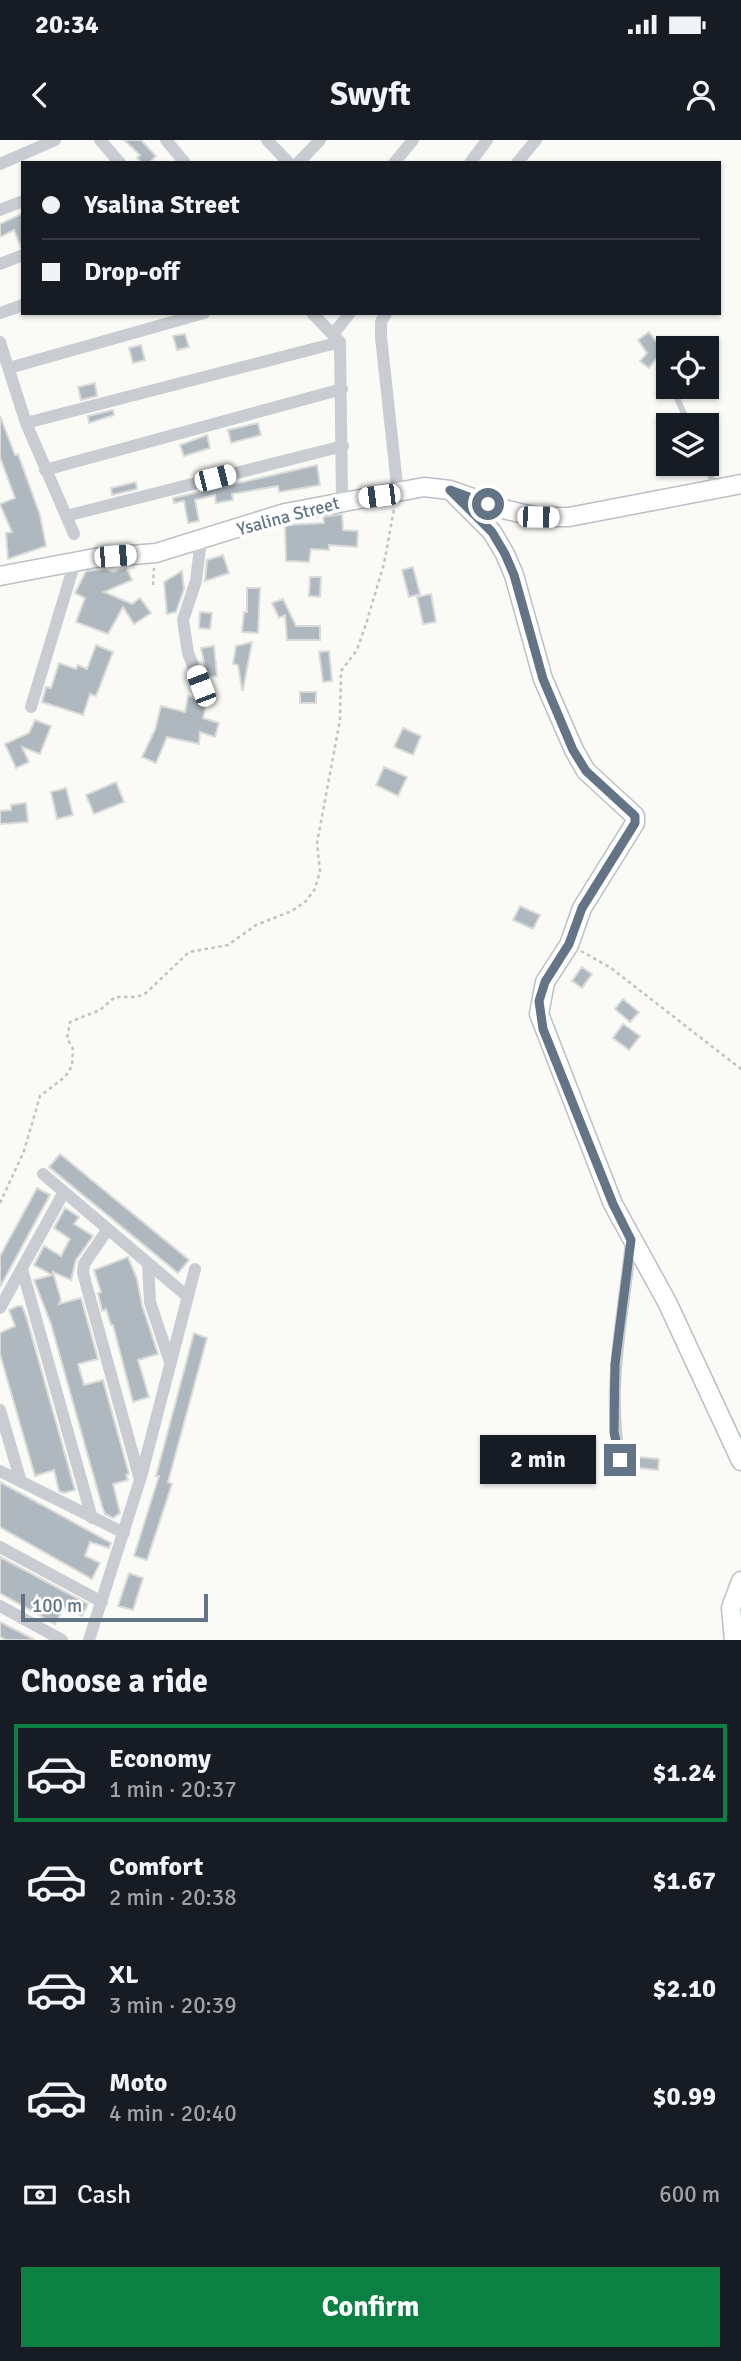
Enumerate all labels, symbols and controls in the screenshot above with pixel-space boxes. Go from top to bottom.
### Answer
text: 20:34 [35,9,99,41]
text: Swyft [330,75,411,114]
icon: back [21,76,59,114]
icon: person [682,76,720,114]
text: Ysalina Street [84,189,240,221]
text: Drop-off [84,256,180,288]
map controls [656,336,719,476]
button: locate [656,336,719,399]
button: layers [656,413,719,476]
car [193,463,238,493]
car [357,483,402,509]
route start [472,488,504,520]
street label: Ysalina Street [234,492,342,540]
car [517,506,560,528]
car [94,544,137,568]
car [184,663,219,709]
callout: 2 min [480,1436,596,1484]
route end [604,1444,636,1476]
text: 2 min [510,1445,566,1474]
scale bar [21,1591,208,1623]
text: 100 m [32,1594,82,1618]
text: Choose a ride [21,1662,208,1701]
icon: car [25,1742,88,1805]
text: Economy [109,1743,211,1775]
text: $1.24 [652,1757,716,1789]
text: 1 min · 20:37 [109,1775,237,1804]
icon: car [25,1850,88,1913]
text: Comfort [109,1851,203,1883]
text: $1.67 [652,1865,716,1897]
text: 2 min · 20:38 [109,1883,237,1912]
icon: car [25,1958,88,2021]
text: XL [109,1959,139,1991]
text: $2.10 [652,1973,716,2005]
text: 3 min · 20:39 [109,1991,237,2020]
icon: car [25,2066,88,2129]
text: Moto [109,2067,167,2099]
text: $0.99 [652,2081,716,2113]
text: 4 min · 20:40 [109,2099,237,2128]
icon: cash [21,2176,59,2214]
text: Cash [77,2179,131,2211]
text: 600 m [659,2180,720,2209]
button: Confirm [21,2267,720,2347]

